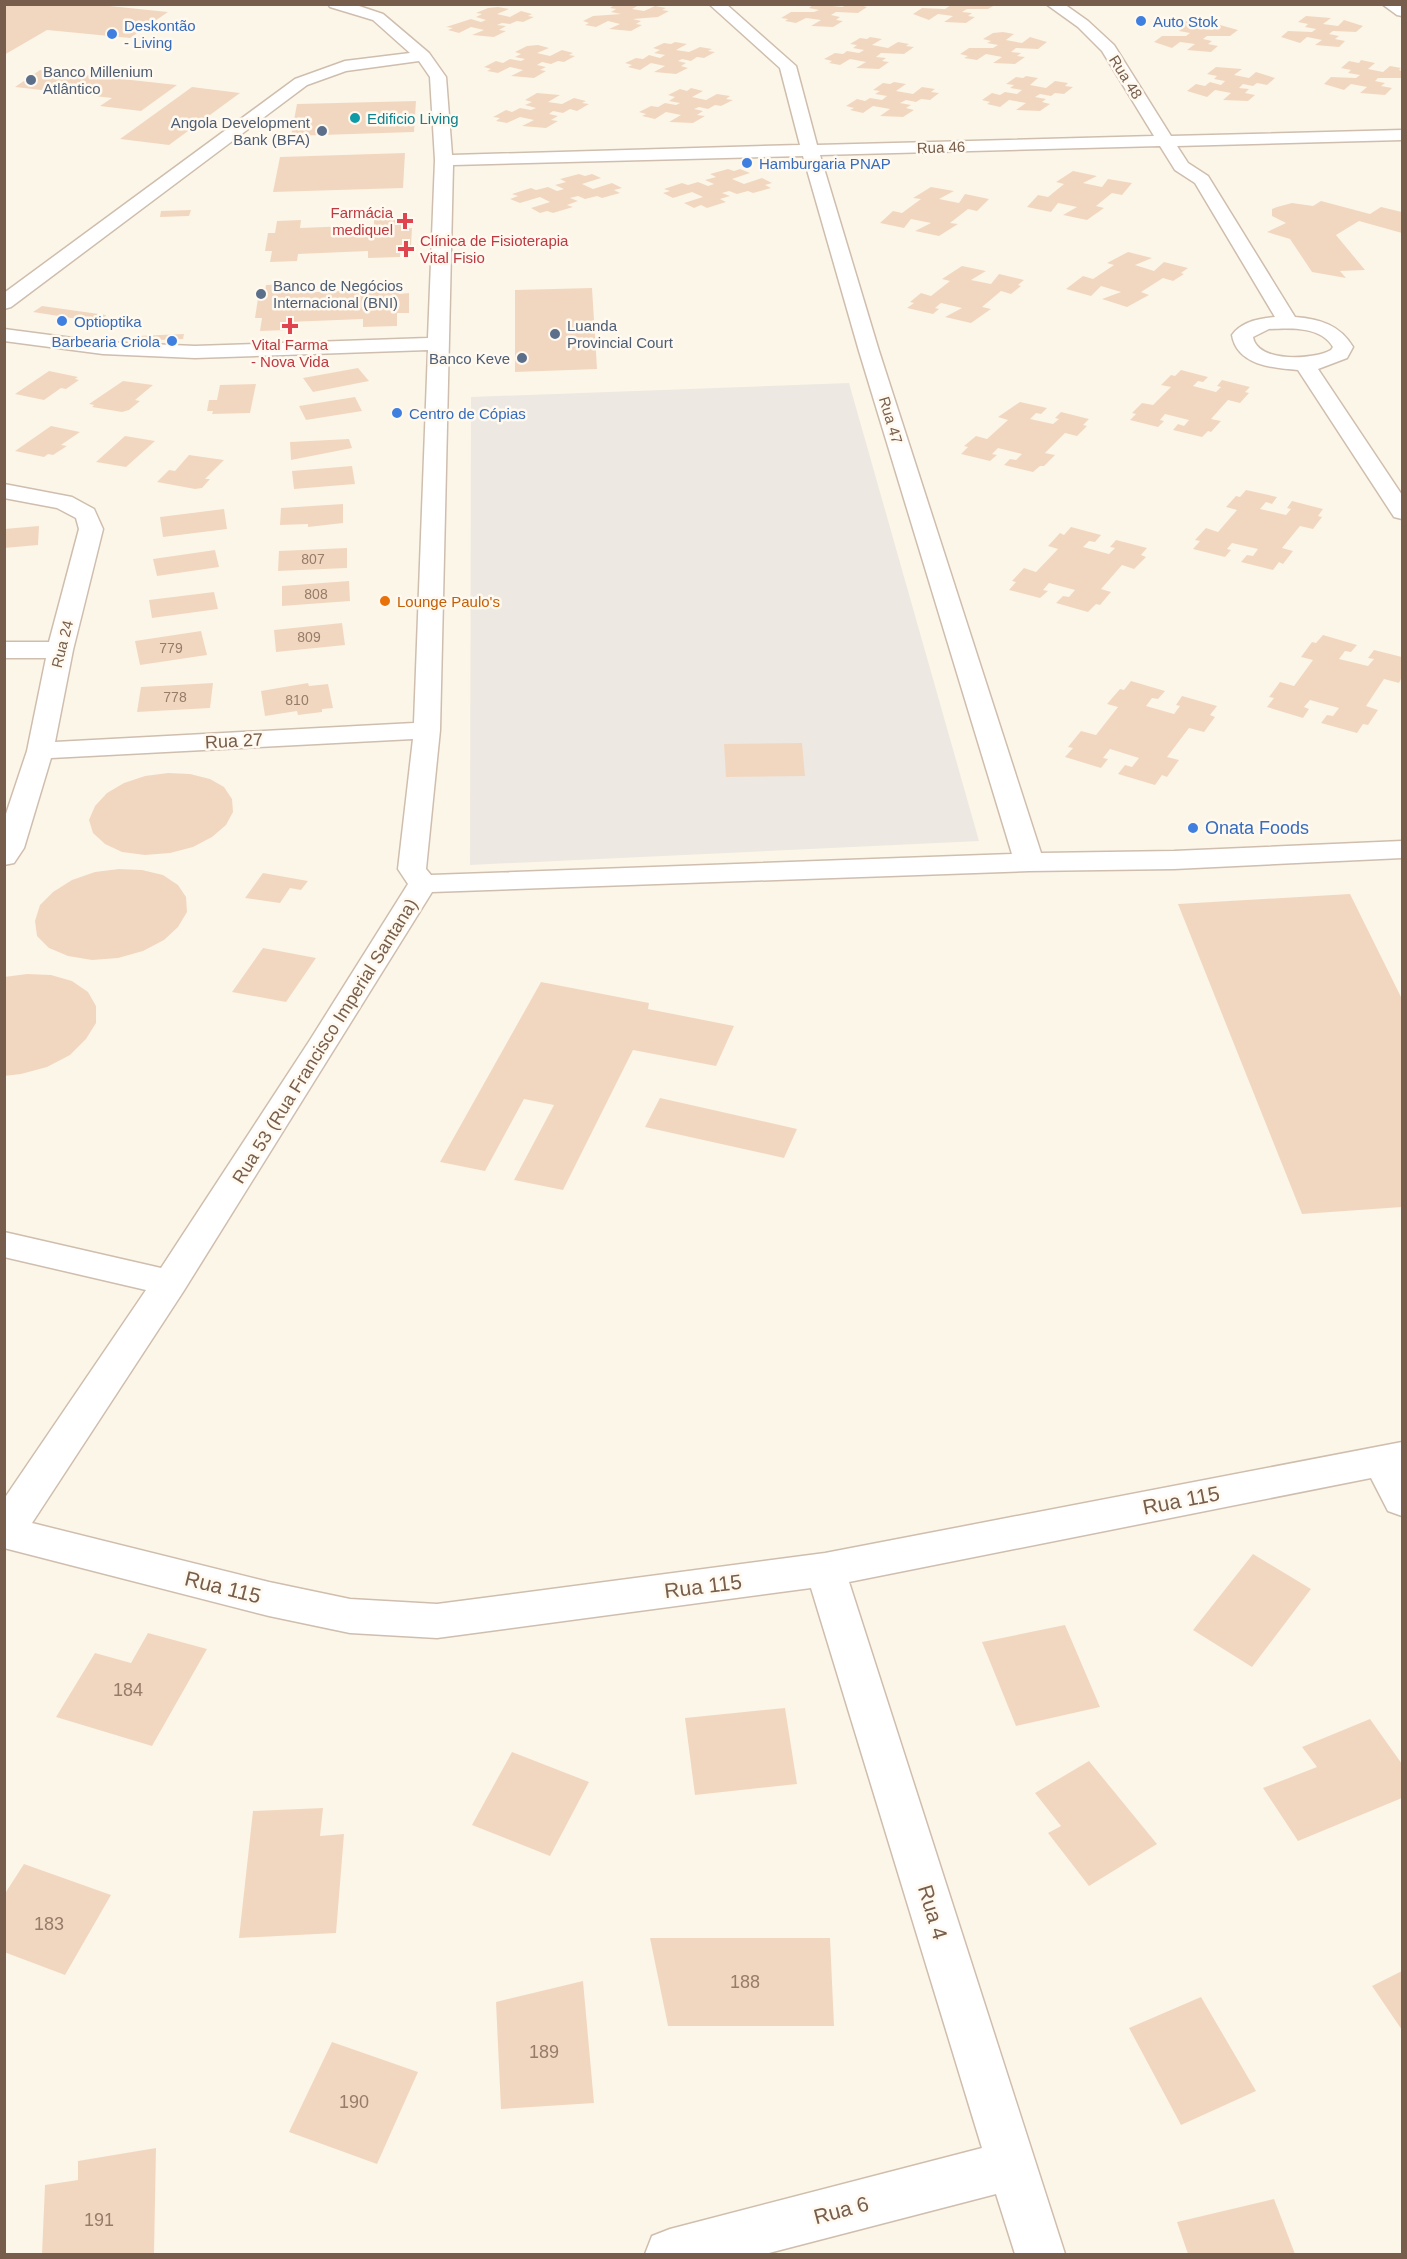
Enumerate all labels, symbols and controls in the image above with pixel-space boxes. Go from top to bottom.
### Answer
place label: Auto Stok [1153,13,1219,30]
marker: Auto Stok [1134,14,1148,28]
place label: Deskontão - Living [124,17,196,51]
marker: Deskontão - Living [105,27,119,41]
street label: Rua 48 [1106,52,1146,102]
place label: Banco Millenium Atlântico [43,63,153,97]
marker: Banco Millenium Atlântico [24,73,38,87]
place label: Edificio Living [367,110,459,127]
marker: Edificio Living [348,111,362,125]
place label: Angola Development Bank (BFA) [171,114,311,148]
marker: Angola Development Bank (BFA) [315,124,329,138]
street label: Rua 46 [917,138,965,156]
place label: Hamburgaria PNAP [759,155,891,172]
marker: Hamburgaria PNAP [740,156,754,170]
place label: Farmácia mediquel [330,204,394,238]
marker: Farmácia mediquel [398,214,412,228]
place label: Clínica de Fisioterapia Vital Fisio [420,232,569,266]
marker: Clínica de Fisioterapia Vital Fisio [397,240,415,258]
place label: Banco de Negócios Internacional (BNI) [273,277,403,311]
marker: Banco de Negócios Internacional (BNI) [254,287,268,301]
place label: Optioptika [74,313,142,330]
marker: Optioptika [55,314,69,328]
place label: Luanda Provincial Court [567,317,674,351]
marker: Vital Farma - Nova Vida [283,319,297,333]
marker: Luanda Provincial Court [548,327,562,341]
place label: Barbearia Criola [52,333,161,350]
marker: Barbearia Criola [165,334,179,348]
place label: Vital Farma - Nova Vida [251,336,330,370]
place label: Banco Keve [429,350,510,367]
marker: Banco Keve [515,351,529,365]
street label: Rua 47 [876,394,906,446]
place label: Centro de Cópias [409,405,526,422]
marker: Centro de Cópias [390,406,404,420]
house number: 807 [301,551,325,567]
house number: 808 [304,586,328,602]
place label: Lounge Paulo's [397,593,500,610]
marker: Lounge Paulo's [378,594,392,608]
street label: Rua 24 [48,618,76,670]
house number: 809 [297,629,321,645]
house number: 779 [159,640,183,656]
house number: 778 [163,689,187,705]
house number: 810 [285,692,309,708]
street label: Rua 27 [204,729,264,753]
place label: Onata Foods [1205,818,1309,838]
marker: Onata Foods [1186,821,1200,835]
street label: Rua 53 (Rua Francisco Imperial Santana) [229,895,421,1187]
street label: Rua 115 [1141,1481,1221,1519]
street label: Rua 115 [182,1566,264,1608]
street label: Rua 115 [663,1570,743,1602]
house number: 184 [113,1680,143,1700]
street label: Rua 4 [914,1882,952,1942]
house number: 183 [34,1914,64,1934]
house number: 188 [730,1972,760,1992]
house number: 189 [529,2042,559,2062]
house number: 190 [339,2092,369,2112]
street label: Rua 6 [811,2192,871,2228]
house number: 191 [84,2210,114,2230]

